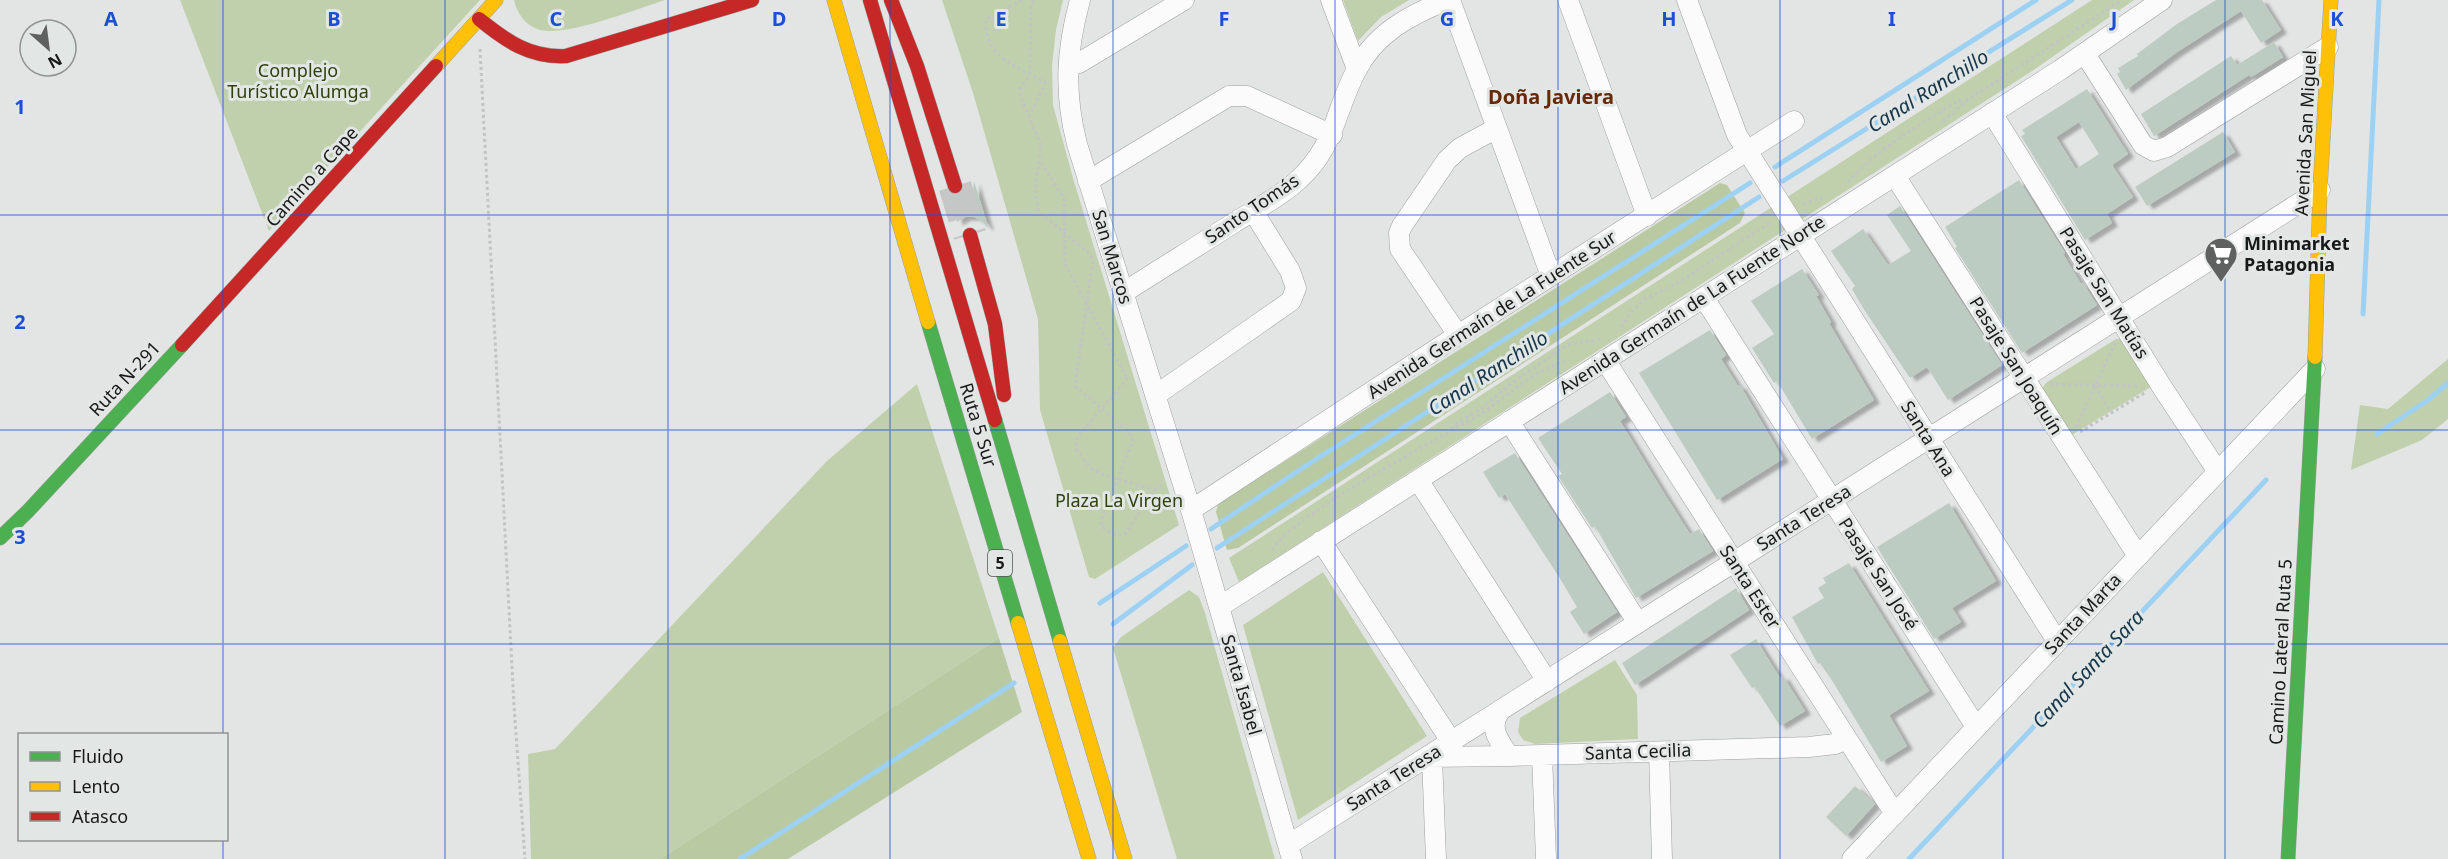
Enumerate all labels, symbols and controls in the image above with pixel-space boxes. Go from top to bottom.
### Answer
text: A [104,5,118,32]
text: B [327,5,341,32]
text: C [550,5,563,32]
text: D [772,5,786,32]
text: E [995,5,1007,32]
text: F [1219,5,1229,32]
text: G [1440,5,1454,32]
text: H [1661,5,1677,32]
text: I [1888,5,1896,32]
text: J [2109,5,2117,32]
text: K [2330,5,2344,32]
north arrow [18,18,78,78]
water label: Canal Ranchillo [1862,43,1993,139]
text: N [44,48,66,74]
street label: Avenida San Miguel [2289,49,2321,217]
park label: Complejo Turístico Alumga [227,58,369,103]
district label: Doña Javiera [1488,83,1614,110]
text: 1 [14,93,26,120]
street label: Camino a Cape [260,121,363,232]
street label: Santo Tomás [1200,168,1303,248]
street label: San Marcos [1087,207,1139,307]
street label: Avenida Germaín de La Fuente Norte [1554,209,1829,399]
street label: Pasaje San Matías [2055,222,2155,363]
street label: Avenida Germaín de La Fuente Sur [1362,224,1621,404]
place label: Minimarket Patagonia [2244,231,2350,276]
supermarket icon: Minimarket Patagonia [2203,236,2239,283]
street label: Pasaje San Joaquín [1965,292,2069,439]
text: 2 [14,308,26,335]
water label: Canal Ranchillo [1422,324,1553,422]
street label: Ruta N-291 [83,336,165,421]
street label: Ruta 5 Sur [955,380,1003,470]
street label: Santa Ana [1896,396,1962,481]
street label: Santa Teresa [1752,479,1855,556]
park label: Plaza La Virgen [1055,488,1183,512]
street label: Pasaje San José [1833,513,1924,634]
text: 3 [14,523,26,550]
street label: Santa Ester [1715,540,1787,633]
road number: 5 [988,550,1012,576]
street label: Camino Lateral Ruta 5 [2263,558,2297,746]
street label: Santa Marta [2038,568,2126,659]
water label: Canal Santa Sara [2026,603,2150,734]
street label: Santa Isabel [1216,632,1268,738]
legend [18,733,228,841]
street label: Santa Cecilia [1584,737,1692,765]
street label: Santa Teresa [1342,739,1445,816]
text: Fluido [72,744,124,768]
text: Lento [72,774,120,798]
text: Atasco [72,804,128,828]

